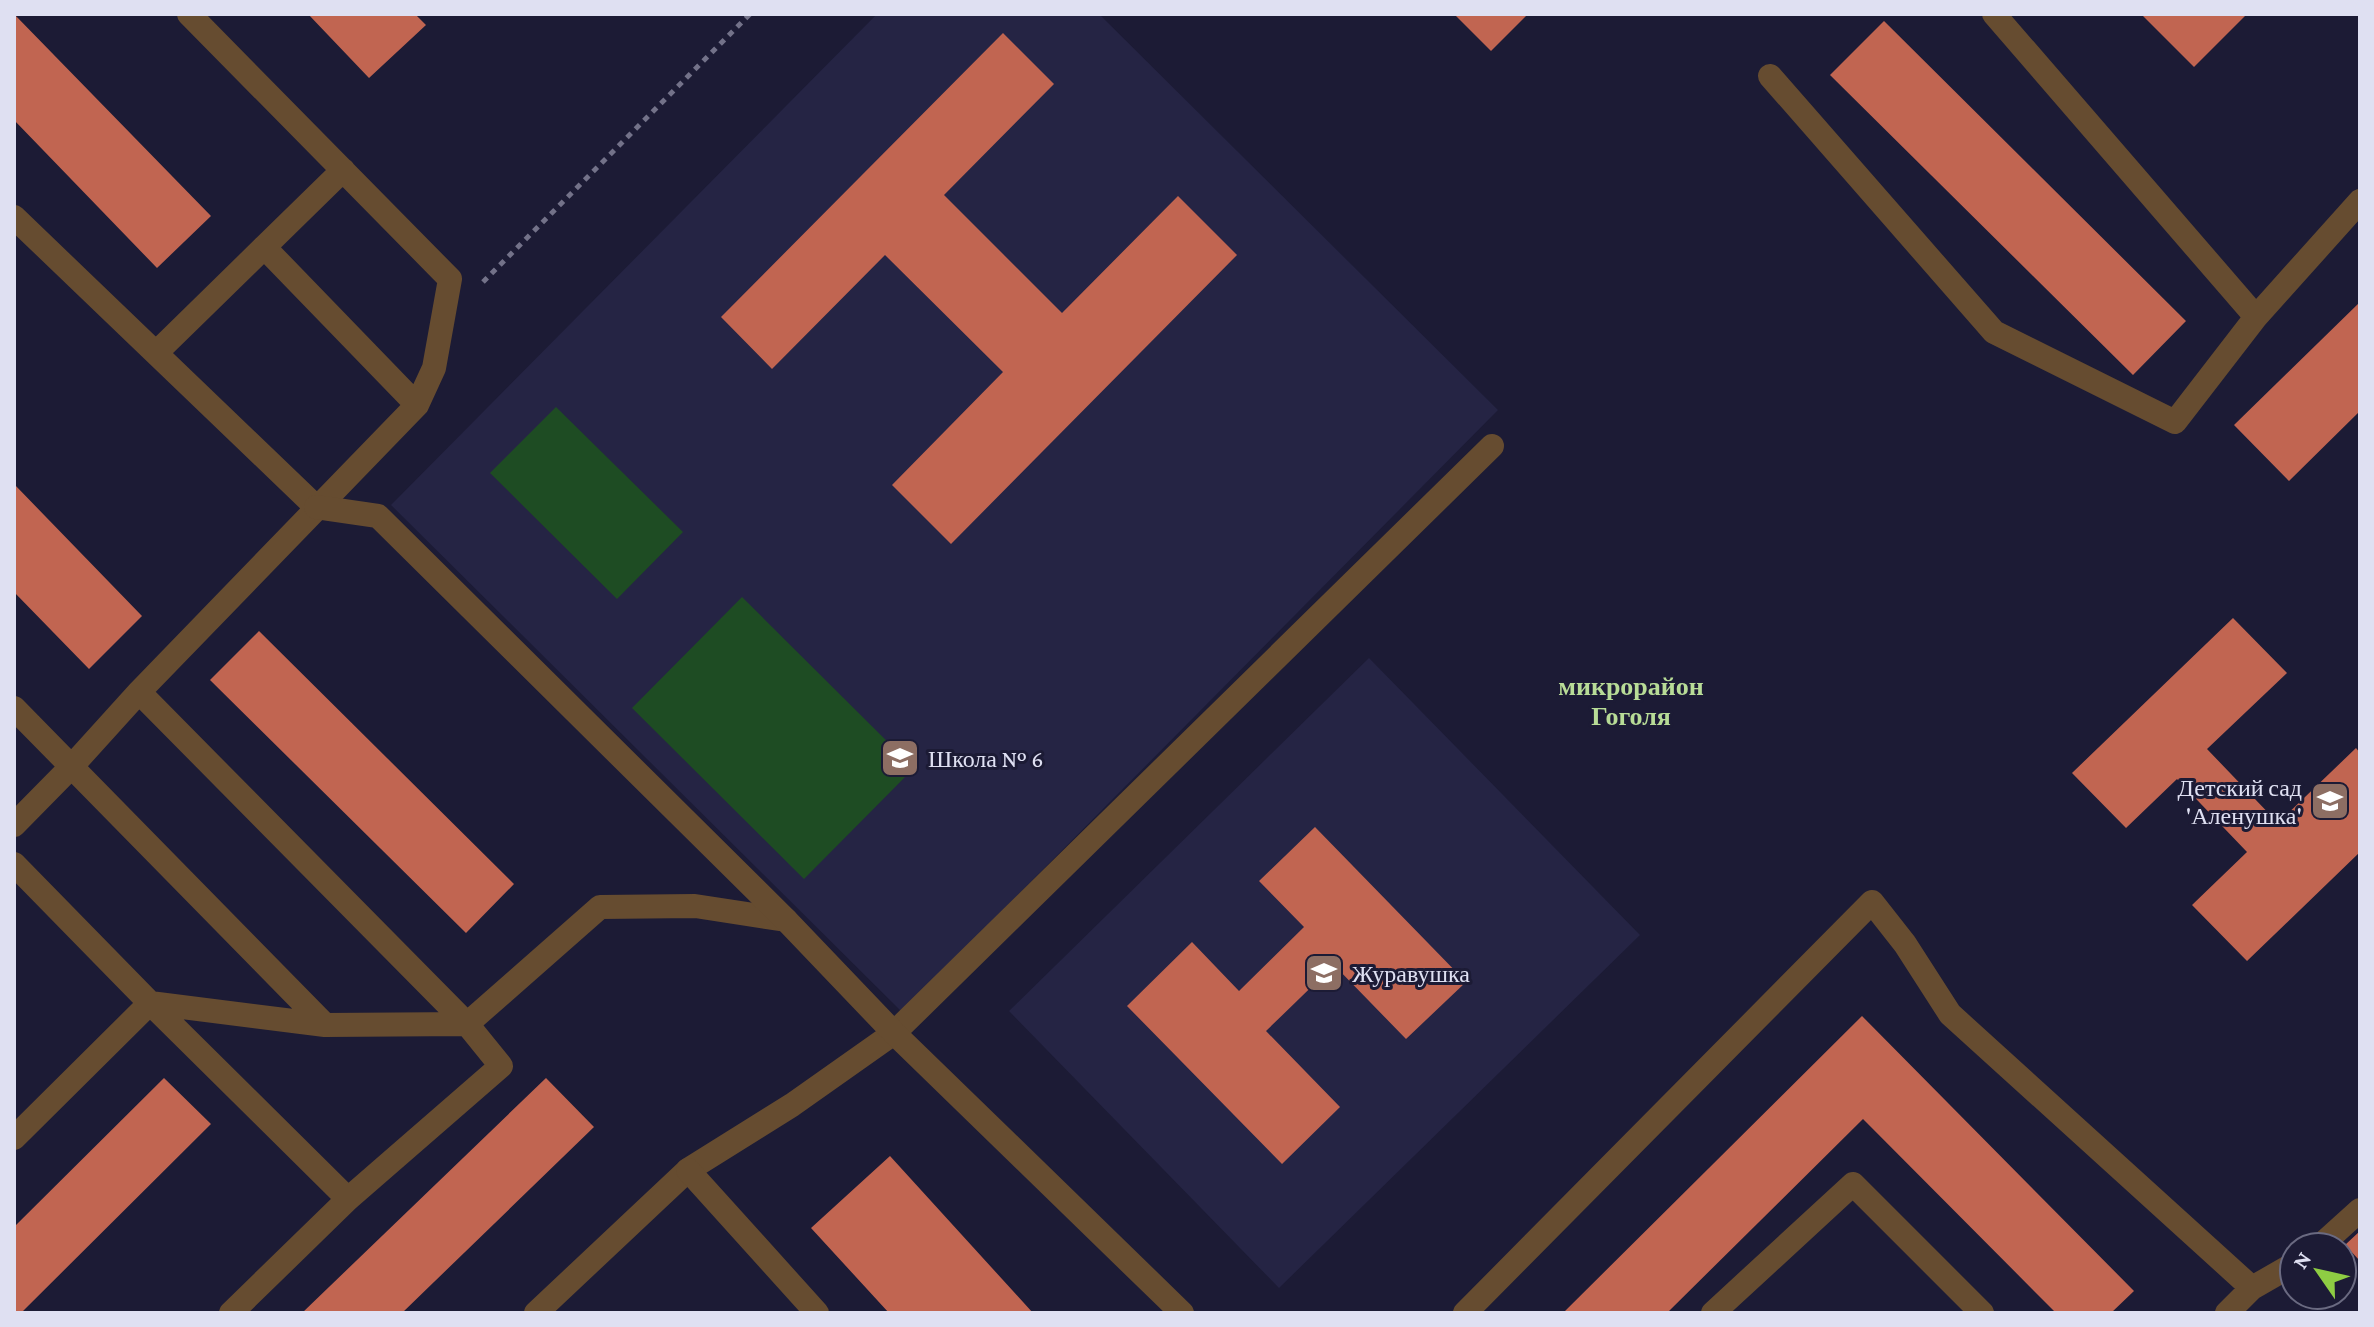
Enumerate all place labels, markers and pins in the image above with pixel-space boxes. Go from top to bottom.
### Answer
school or university icon: Школа № 6 [879,737,921,779]
place label: Школа № 6 [928,745,1043,772]
place label: Детский сад 'Аленушка' [2178,774,2302,829]
school or university icon: Детский сад 'Аленушка' [2309,780,2351,822]
school or university icon: Журавушка [1303,952,1345,994]
place label: Журавушка [1352,960,1470,987]

